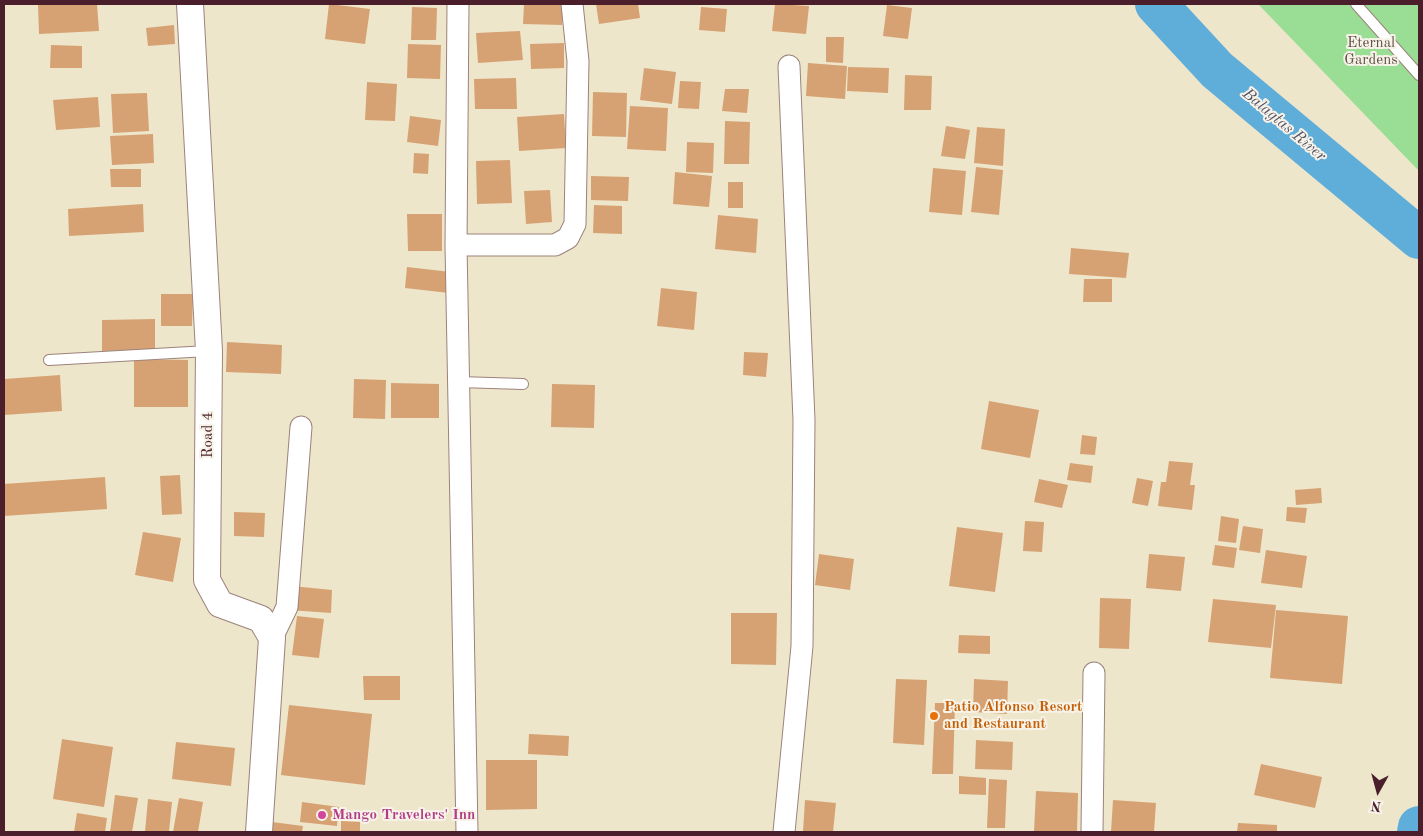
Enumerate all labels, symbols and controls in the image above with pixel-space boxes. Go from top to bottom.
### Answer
park label: Eternal Gardens [1344,34,1398,69]
water label: Balagtas River [1238,84,1330,166]
street label: Road 4 [199,412,217,458]
place label: Patio Alfonso Resort and Restaurant [944,698,1082,733]
marker: Patio Alfonso Resort and Restaurant [928,710,940,722]
north arrow [1353,766,1403,816]
text: N [1370,798,1382,813]
place label: Mango Travelers' Inn [332,806,475,824]
marker: Mango Travelers' Inn [316,809,328,821]

